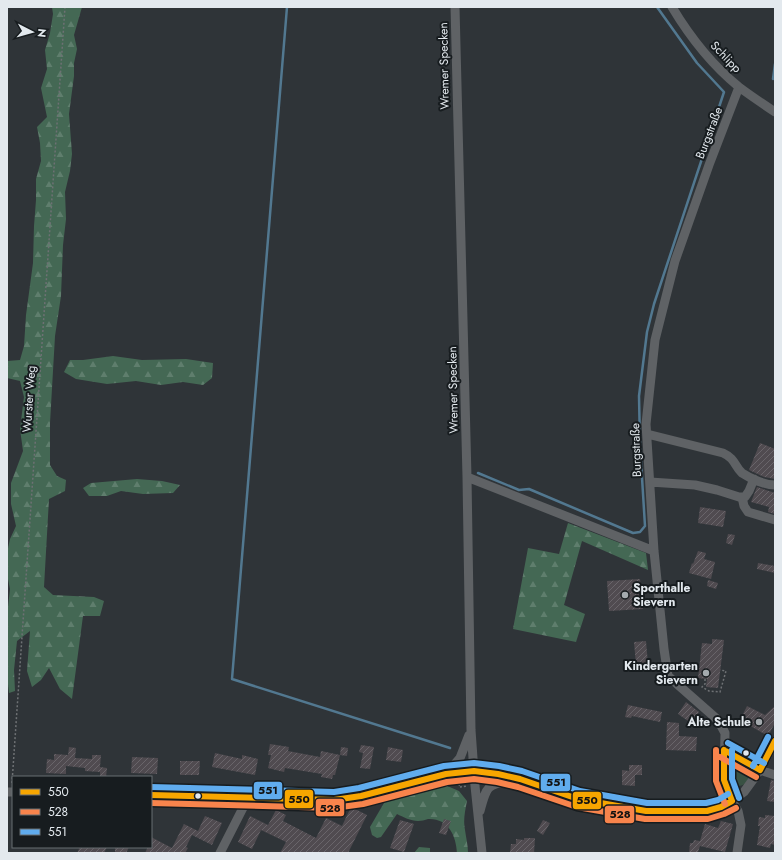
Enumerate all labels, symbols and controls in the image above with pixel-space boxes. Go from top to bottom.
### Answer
north arrow [12,12,52,52]
street label: Wremer Specken [434,22,454,110]
text: N [34,28,50,38]
street label: Schlipp [706,37,746,77]
street label: Burgstraße [691,104,727,162]
street label: Wremer Specken [443,346,463,434]
street label: Wurster Weg [18,365,40,433]
street label: Burgstraße [626,423,646,477]
place label: Sporthalle Sievern [633,579,691,611]
marker: Sporthalle Sievern [620,590,630,600]
place label: Kindergarten Sievern [624,657,698,689]
marker: Kindergarten Sievern [701,668,711,678]
place label: Alte Schule [686,713,751,731]
marker: Alte Schule [754,717,764,727]
unlabelled marker [741,748,751,758]
line badge: 551 [540,773,571,792]
text: 551 [546,774,566,790]
legend [12,776,152,848]
line badge: 551 [253,781,283,800]
text: 551 [258,782,278,798]
text: 550 [48,783,69,801]
line badge: 550 [284,789,314,809]
unlabelled marker [193,791,203,801]
text: 550 [288,791,310,807]
line badge: 550 [572,791,602,810]
text: 550 [576,792,598,808]
line badge: 528 [315,798,345,817]
text: 528 [319,800,341,816]
text: 528 [48,803,68,821]
line badge: 528 [604,805,635,824]
text: 528 [609,806,631,822]
text: 551 [48,823,67,841]

